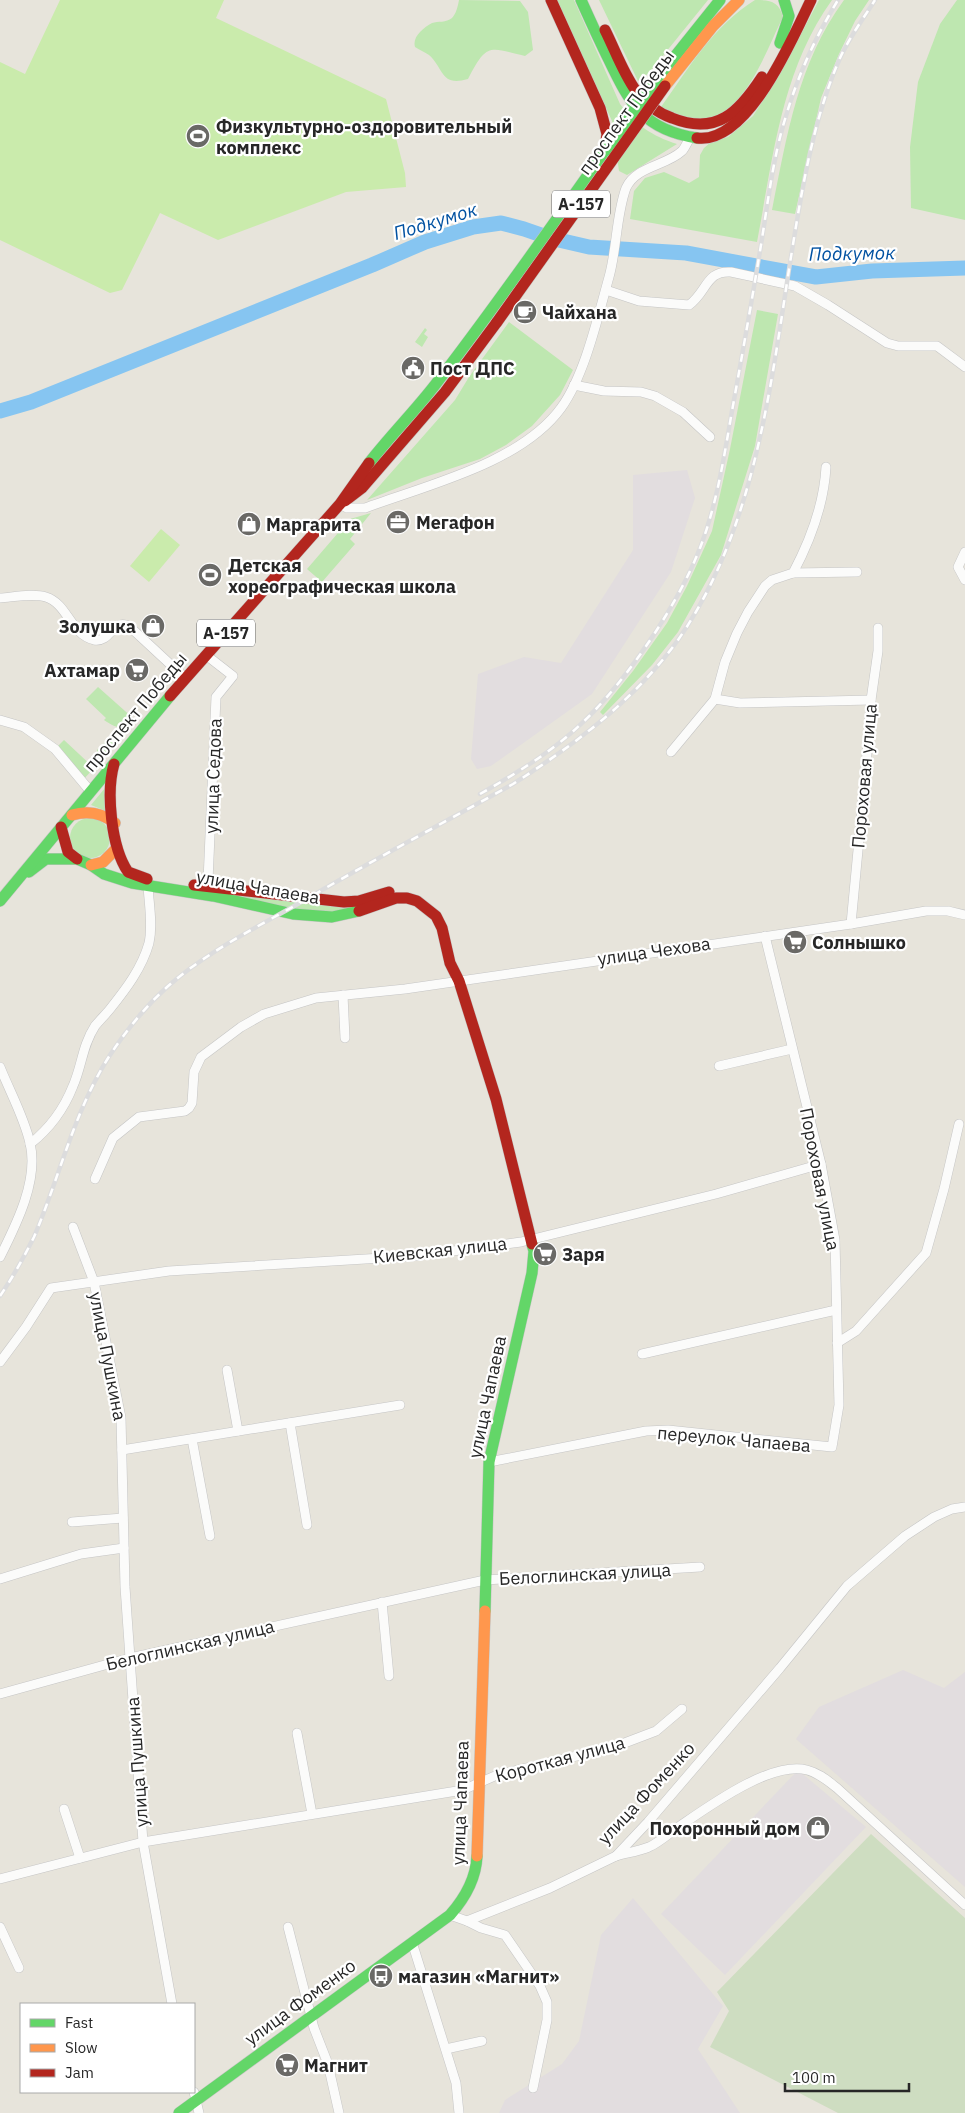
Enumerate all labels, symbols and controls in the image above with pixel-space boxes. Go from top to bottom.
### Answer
street label: проспект Победы [573,45,679,179]
place label: Физкультурно-оздоровительный комплекс [216,115,512,159]
sports icon: Физкультурно-оздоровительный комплекс [185,123,211,149]
road number: А-157 [552,190,610,218]
water label: Подкумок [390,197,481,245]
water label: Подкумок [809,240,896,266]
cafe icon: Чайхана [512,299,538,325]
place label: Чайхана [542,301,617,324]
public building icon: Пост ДПС [400,355,426,381]
place label: Пост ДПС [430,357,515,380]
office icon: Мегафон [385,509,411,535]
shop icon: Маргарита [236,511,262,537]
place label: Мегафон [416,511,495,534]
place label: Маргарита [266,513,361,536]
place label: Детская хореографическая школа [228,554,456,598]
sports icon: Детская хореографическая школа [197,562,223,588]
shop icon: Золушка [140,613,166,639]
place label: Золушка [59,615,136,638]
road number: А-157 [197,620,255,646]
street label: проспект Победы [78,647,192,777]
supermarket icon: Ахтамар [124,657,150,683]
place label: Ахтамар [44,659,120,682]
street label: Пороховая улица [846,702,882,849]
street label: улица Седова [199,717,227,834]
street label: улица Чапаева [195,865,322,909]
supermarket icon: Солнышко [782,929,808,955]
place label: Солнышко [812,931,906,954]
street label: улица Чехова [596,932,712,970]
street label: Пороховая улица [795,1106,845,1253]
street label: Киевская улица [372,1232,508,1268]
supermarket icon: Заря [532,1241,558,1267]
place label: Заря [562,1243,605,1266]
street label: улица Пушкина [84,1290,132,1423]
street label: улица Чапаева [463,1333,511,1460]
street label: переулок Чапаева [656,1421,812,1457]
street label: Белоглинская улица [498,1558,672,1590]
street label: Белоглинская улица [103,1614,277,1676]
street label: улица Пушкина [121,1696,153,1828]
street label: Короткая улица [493,1731,628,1787]
street label: улица Фоменко [593,1737,699,1849]
street label: улица Чапаева [446,1740,474,1866]
shop icon: Похоронный дом [805,1815,831,1841]
place label: Похоронный дом [650,1817,800,1840]
street label: улица Фоменко [240,1954,360,2050]
bus stop icon: магазин «Магнит» [368,1963,394,1989]
place label: магазин «Магнит» [398,1965,559,1988]
legend [20,2003,195,2093]
text: Fast [65,2013,93,2032]
text: Slow [65,2038,98,2057]
supermarket icon: Магнит [274,2052,300,2078]
place label: Магнит [304,2054,368,2077]
scale bar [785,2060,909,2092]
text: Jam [65,2063,94,2082]
text: 100 m [792,2068,836,2087]

